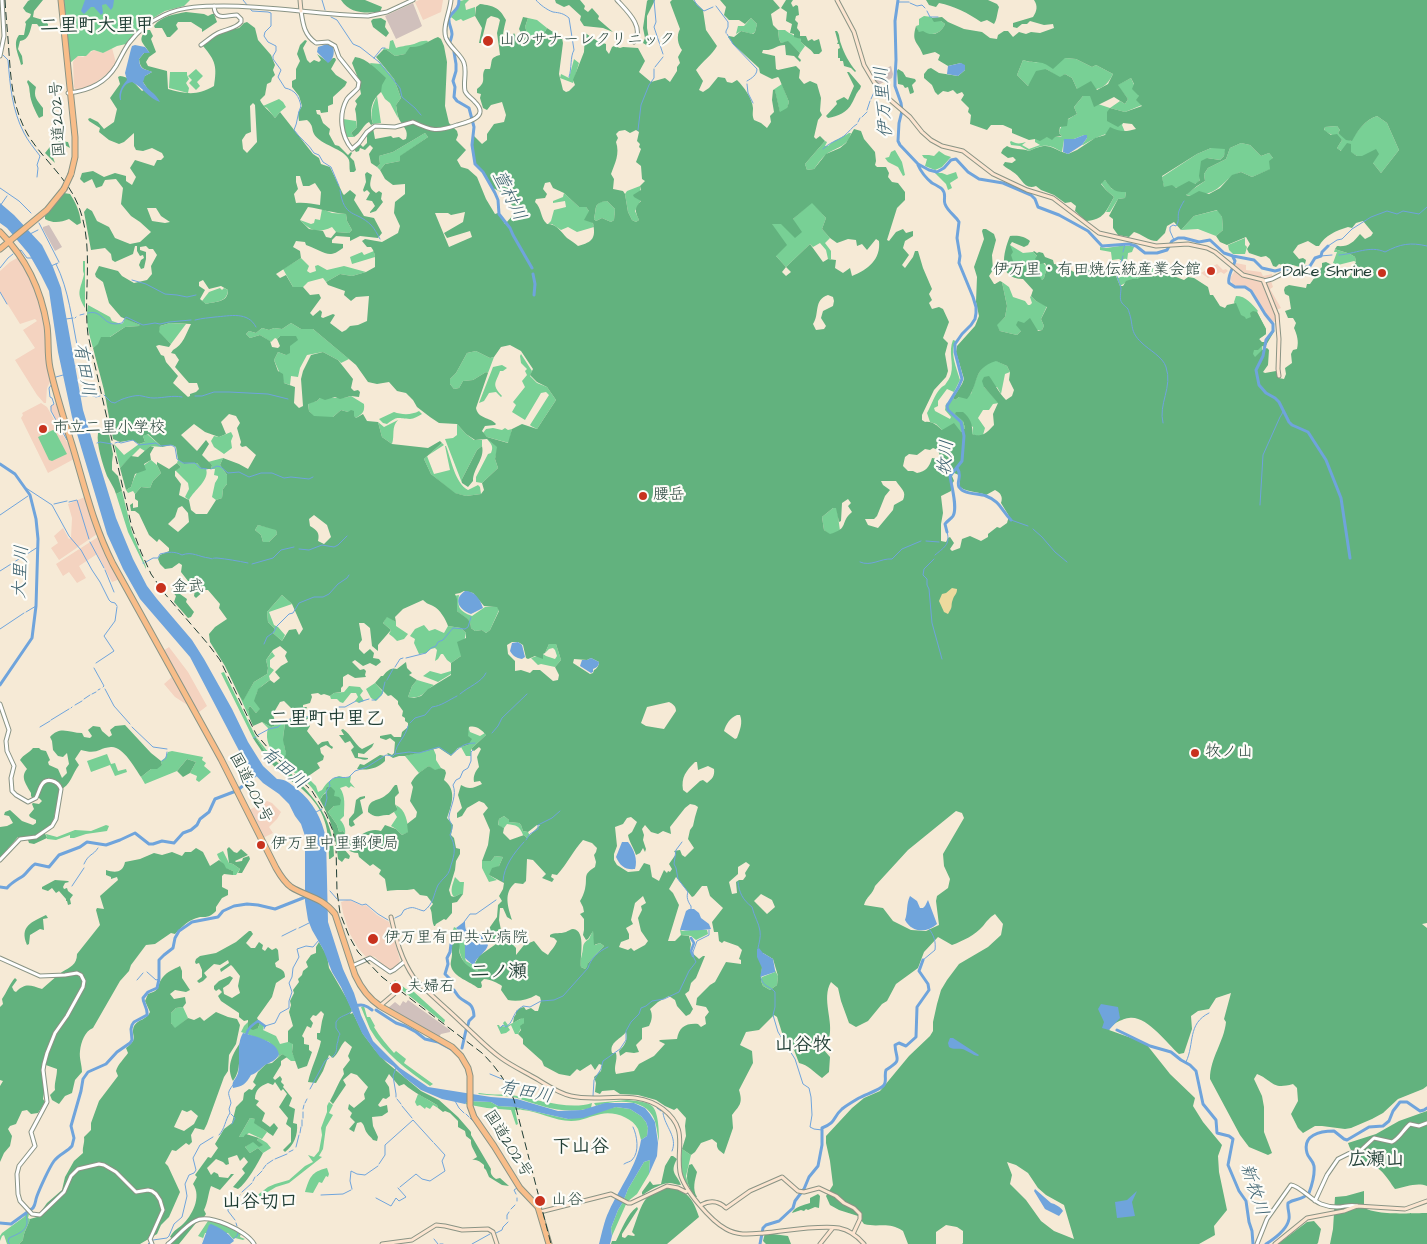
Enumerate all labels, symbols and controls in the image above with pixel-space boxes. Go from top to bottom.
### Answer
district label: 二里町大里甲 [40,16,154,38]
place label: 山のサナーレクリニック [499,31,675,51]
marker: 山のサナーレクリニック [481,34,495,48]
water label: 伊万里川 [872,65,898,139]
street label: 国道202号 [47,80,71,158]
water label: 萱村川 [486,167,530,225]
place label: 伊万里・有田焼伝統産業会館 [993,261,1201,281]
place label: Dake Shrine [1282,263,1372,283]
marker: 伊万里・有田焼伝統産業会館 [1205,265,1217,277]
marker: Dake Shrine [1376,267,1388,279]
water label: 有田川 [68,342,98,398]
place label: 市立二里小学校 [53,419,165,439]
marker: 市立二里小学校 [37,423,49,435]
water label: 牧川 [935,439,959,477]
place label: 腰岳 [653,486,685,506]
marker: 腰岳 [637,490,649,502]
water label: 大里川 [10,544,34,600]
place label: 金武 [172,578,204,598]
marker: 金武 [154,581,168,595]
district label: 二里町中里乙 [270,709,384,731]
water label: 有田川 [255,743,311,795]
place label: 牧ノ山 [1205,743,1253,763]
marker: 牧ノ山 [1189,747,1201,759]
street label: 国道202号 [224,750,276,826]
place label: 伊万里中里郵便局 [271,835,399,855]
marker: 伊万里中里郵便局 [255,839,267,851]
place label: 伊万里有田共立病院 [384,929,528,949]
marker: 伊万里有田共立病院 [366,932,380,946]
district label: 二ノ瀬 [471,962,527,984]
place label: 夫婦石 [407,978,455,998]
marker: 夫婦石 [389,981,403,995]
district label: 山谷牧 [775,1035,831,1057]
water label: 有田川 [497,1077,555,1109]
street label: 国道202号 [479,1107,535,1181]
district label: 下山谷 [553,1137,609,1159]
district label: 広瀬山 [1348,1150,1404,1172]
water label: 新牧川 [1234,1161,1272,1219]
place label: 山谷 [551,1191,583,1211]
district label: 山谷切口 [222,1192,298,1214]
marker: 山谷 [533,1194,547,1208]

